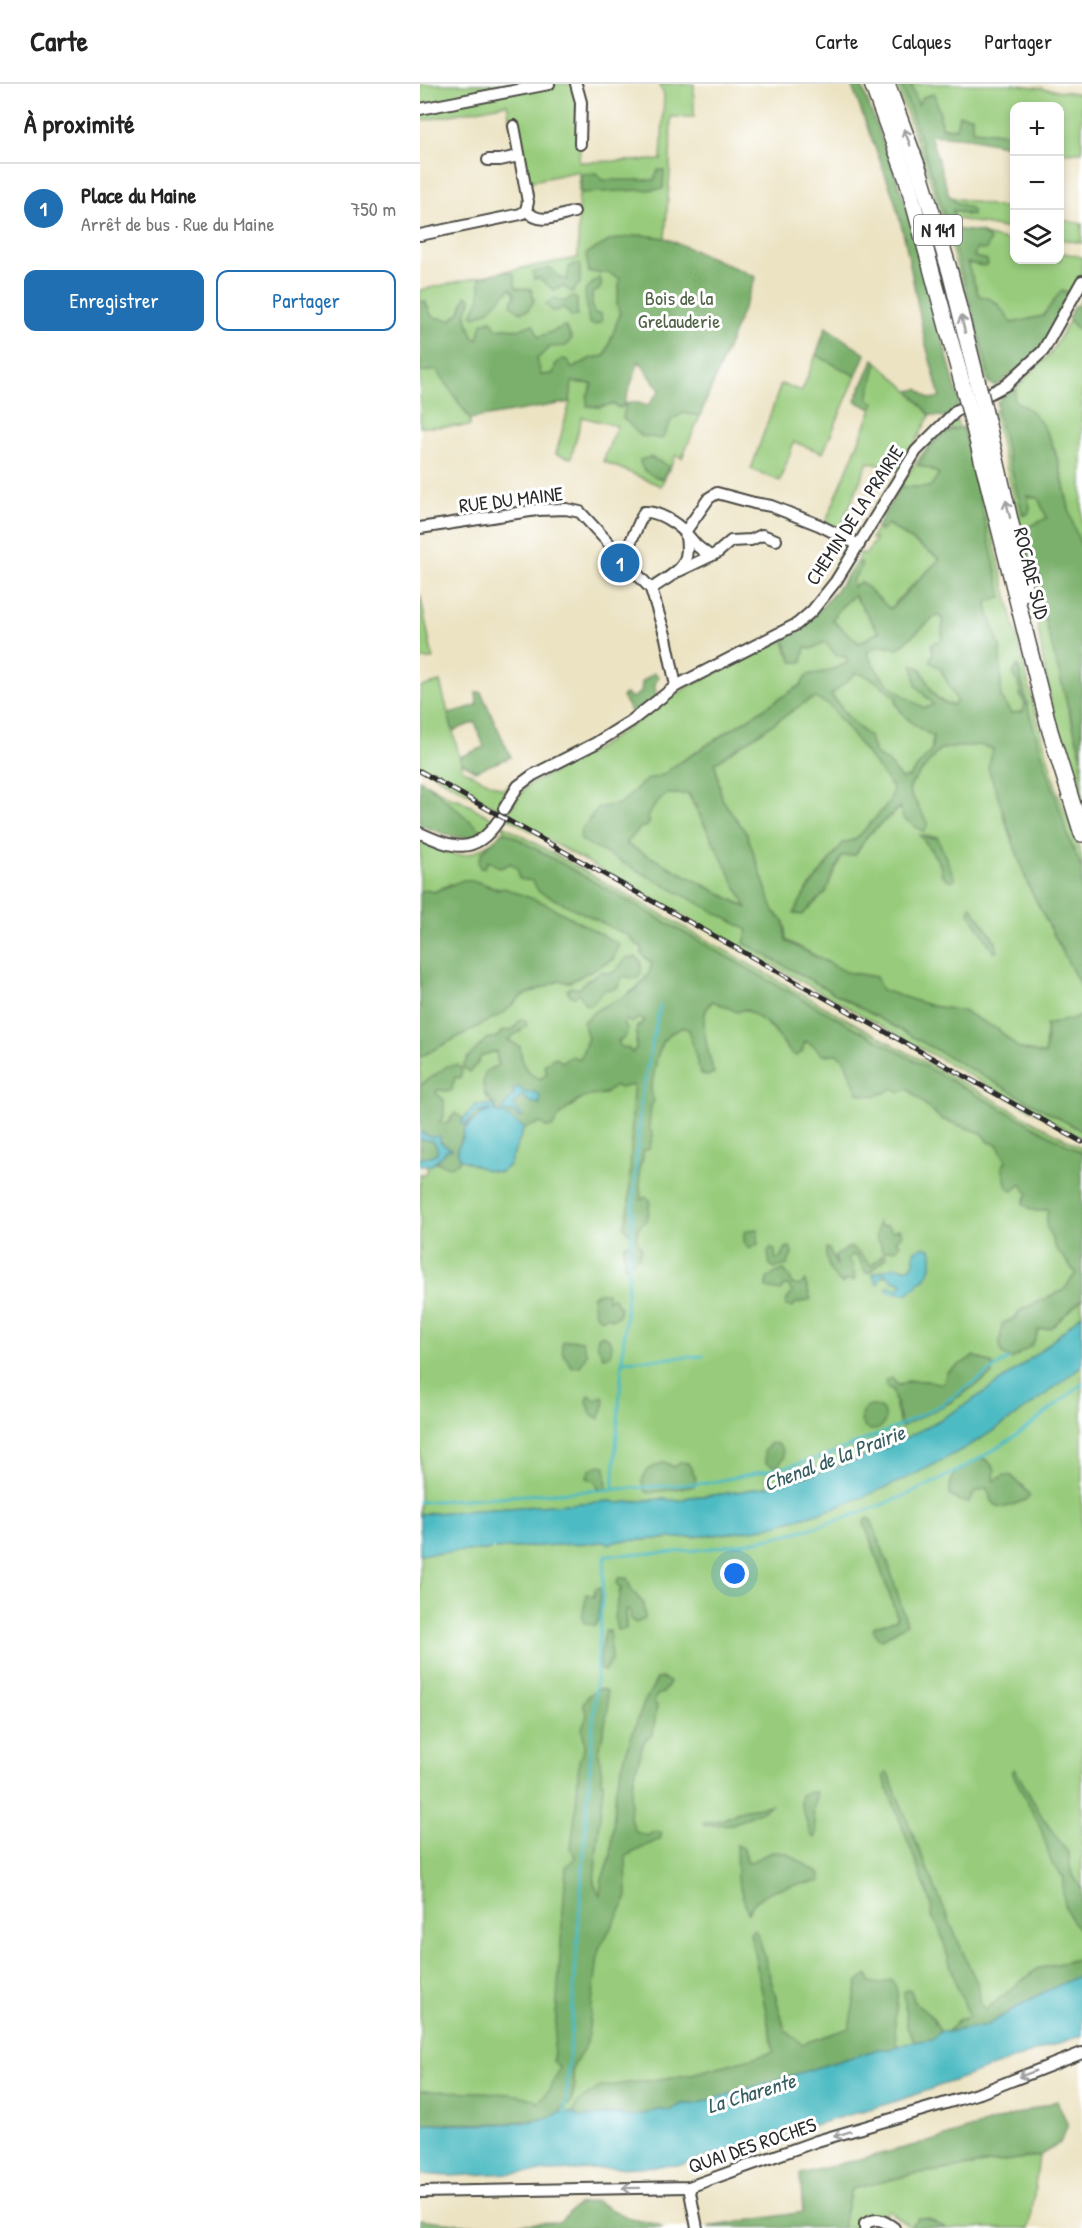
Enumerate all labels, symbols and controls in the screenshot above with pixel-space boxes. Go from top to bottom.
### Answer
text: Carte [30,22,88,60]
text: Carte [815,27,858,56]
text: Calques [891,27,951,56]
text: Partager [984,27,1052,56]
map controls [1010,102,1064,264]
button: + [1010,102,1064,156]
text: À proximité [24,106,135,141]
one-way arrow [901,128,912,147]
button: − [1010,156,1064,210]
text: Place du Maine [81,180,196,210]
text: 1 [40,195,47,222]
text: 750 m [350,195,396,222]
text: Arrêt de bus · Rue du Maine [81,210,274,237]
button: layers [1010,210,1064,264]
road number: N 141 [914,215,962,245]
button: Enregistrer [24,270,204,331]
button: Partager [216,270,396,331]
park label: Bois de la Grelauderie [638,284,720,334]
one-way arrow [956,314,968,333]
street label: CHEMIN DE LA PRAIRIE [799,440,909,590]
street label: RUE DU MAINE [458,479,565,519]
one-way arrow [1001,500,1013,519]
street label: ROCADE SUD [1008,524,1057,622]
pin: 1 [600,540,640,586]
water label: Chenal de la Prairie [759,1417,910,1498]
your location [720,1559,749,1588]
water label: La Charente [703,2065,800,2120]
one-way arrow [1019,2070,1037,2081]
street label: QUAI DES ROCHES [684,2110,820,2180]
one-way arrow [833,2129,852,2140]
one-way arrow [621,2182,641,2194]

